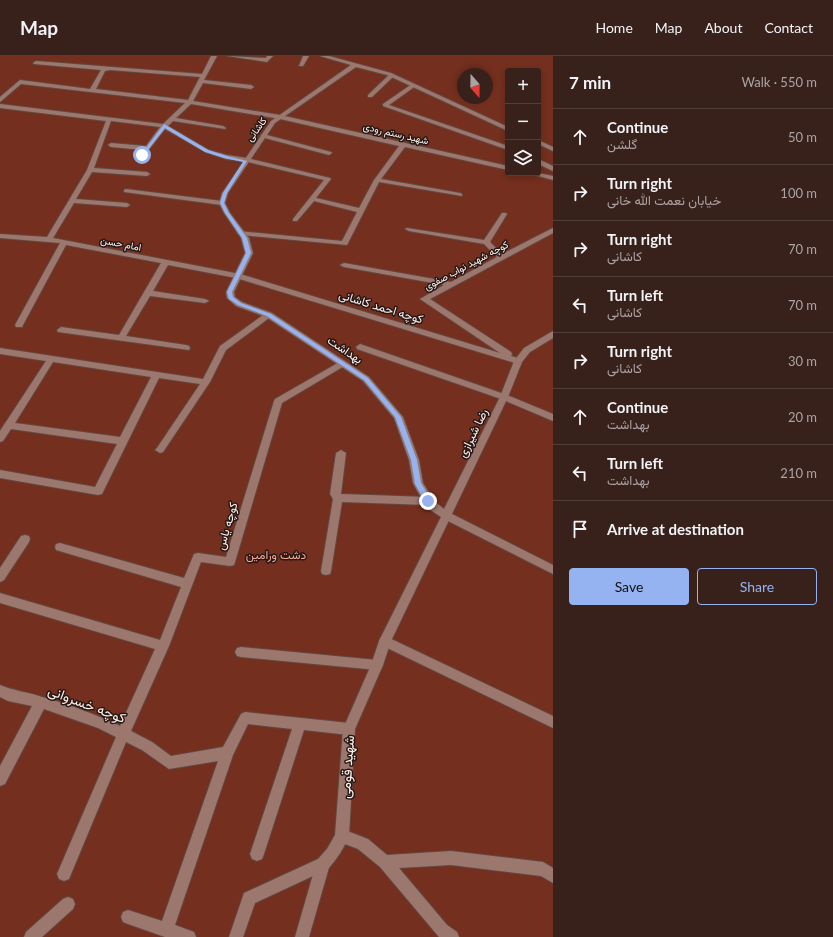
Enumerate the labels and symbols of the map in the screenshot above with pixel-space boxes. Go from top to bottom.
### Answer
north arrow [457,68,493,104]
street label: کاشانی [243,114,270,144]
street label: شهید رستم رودی [362,120,430,147]
route start [133,146,151,164]
street label: امام حسن [99,233,142,254]
street label: کوچه شهید نواب صفوی [422,238,512,294]
street label: کوچه احمد کاشانی [337,287,425,327]
street label: بهداشت [324,332,366,368]
street label: رضا شیرازی [454,406,492,460]
route end [419,492,437,510]
street label: کوچه یاس [213,500,241,552]
park label: دشت ورامین [246,547,307,563]
street label: کوچه خسروانی [45,681,128,728]
street label: شهید قومی [336,735,358,799]

